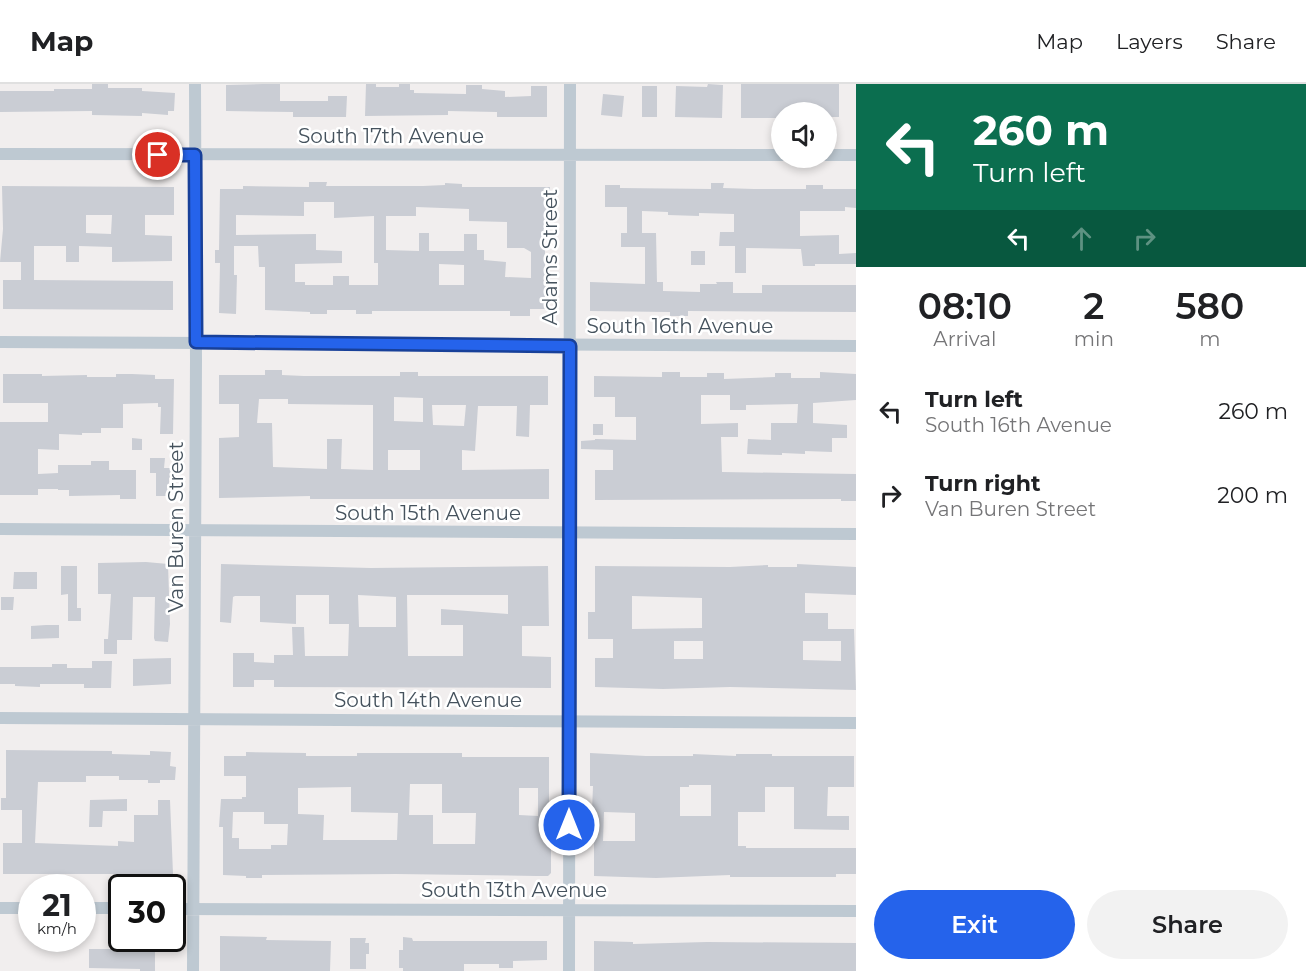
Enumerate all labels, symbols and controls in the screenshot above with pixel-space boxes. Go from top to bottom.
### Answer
text: Map [30,24,93,58]
text: Map [1036,29,1083,54]
text: Layers [1116,29,1183,54]
text: Share [1216,29,1276,54]
map controls [771,102,837,168]
button: sound [771,102,837,168]
text: 260 m [973,104,1109,156]
icon: left [874,108,952,186]
street label: South 17th Avenue [298,124,484,148]
pin [132,129,183,180]
icon: arrive [141,138,174,171]
text: Turn left [973,156,1086,189]
street label: Adams Street [538,189,562,325]
icon: left [1002,222,1035,255]
icon: ahead [1065,222,1098,255]
icon: right [1128,222,1161,255]
text: 08:10 [918,284,1012,328]
text: 2 [1083,284,1104,328]
text: 580 [1176,284,1244,328]
street label: South 16th Avenue [587,314,773,338]
text: Arrival [933,327,996,351]
text: min [1074,327,1114,351]
text: m [1199,327,1221,351]
text: Turn left [925,386,1023,413]
icon: left [874,395,907,428]
text: 260 m [1218,398,1288,425]
text: South 16th Avenue [925,413,1112,437]
street label: Van Buren Street [164,441,188,613]
text: Turn right [925,470,1040,497]
icon: right [874,479,907,512]
text: 200 m [1217,482,1288,509]
text: Van Buren Street [925,497,1096,521]
street label: South 15th Avenue [335,501,521,525]
street label: South 14th Avenue [334,688,522,712]
position arrow [537,793,601,857]
speed limit sign: 30 [108,874,186,952]
street label: South 13th Avenue [421,878,607,902]
text: 21 [42,887,72,924]
button: Exit [874,890,1075,959]
button: Share [1087,890,1288,959]
text: km/h [37,919,77,938]

